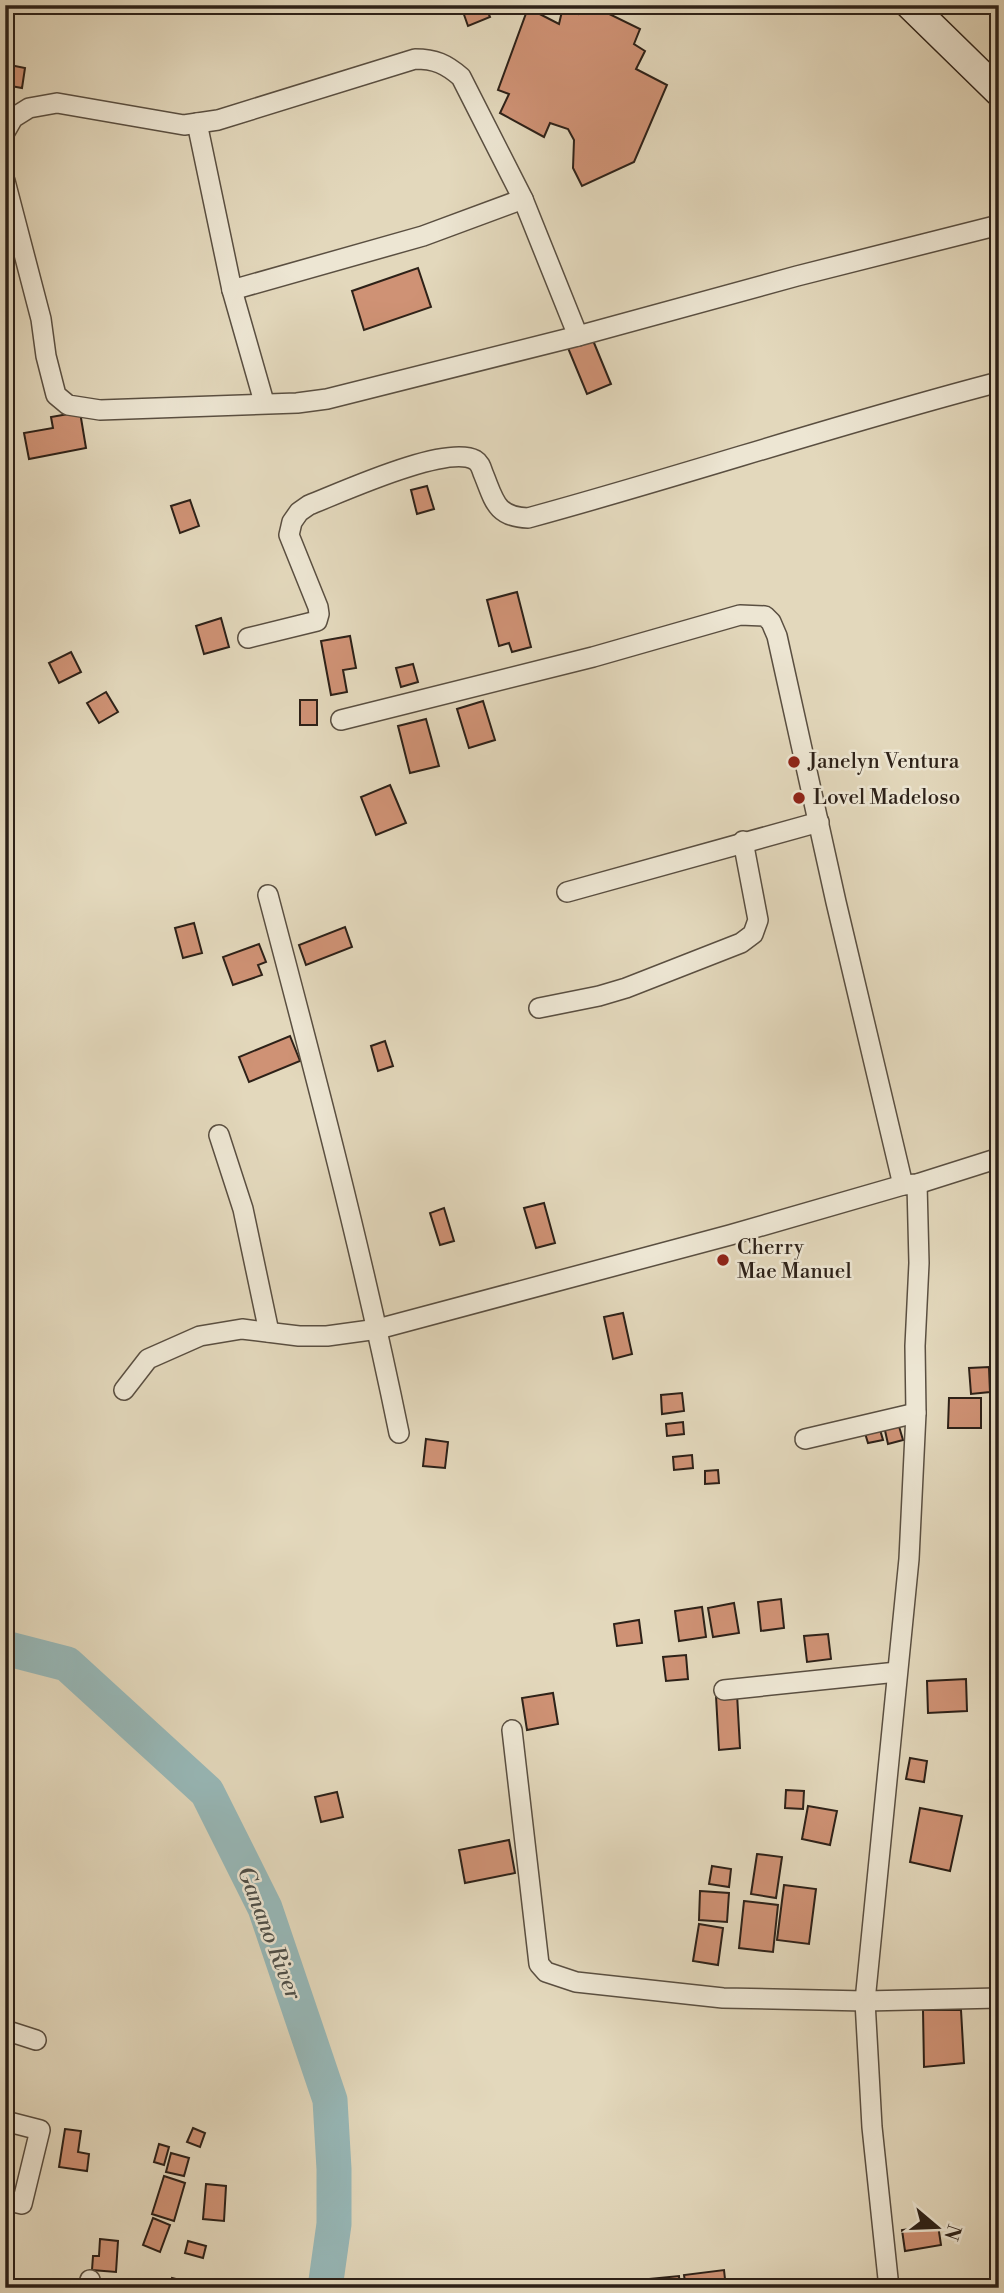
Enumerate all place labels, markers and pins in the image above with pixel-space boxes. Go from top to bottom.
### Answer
place label: Janelyn Ventura [807,749,960,775]
marker: Janelyn Ventura [786,754,802,770]
place label: Lovel Madeloso [813,785,960,811]
marker: Lovel Madeloso [791,790,807,806]
place label: Cherry Mae Manuel [737,1235,852,1285]
marker: Cherry Mae Manuel [715,1252,731,1268]

